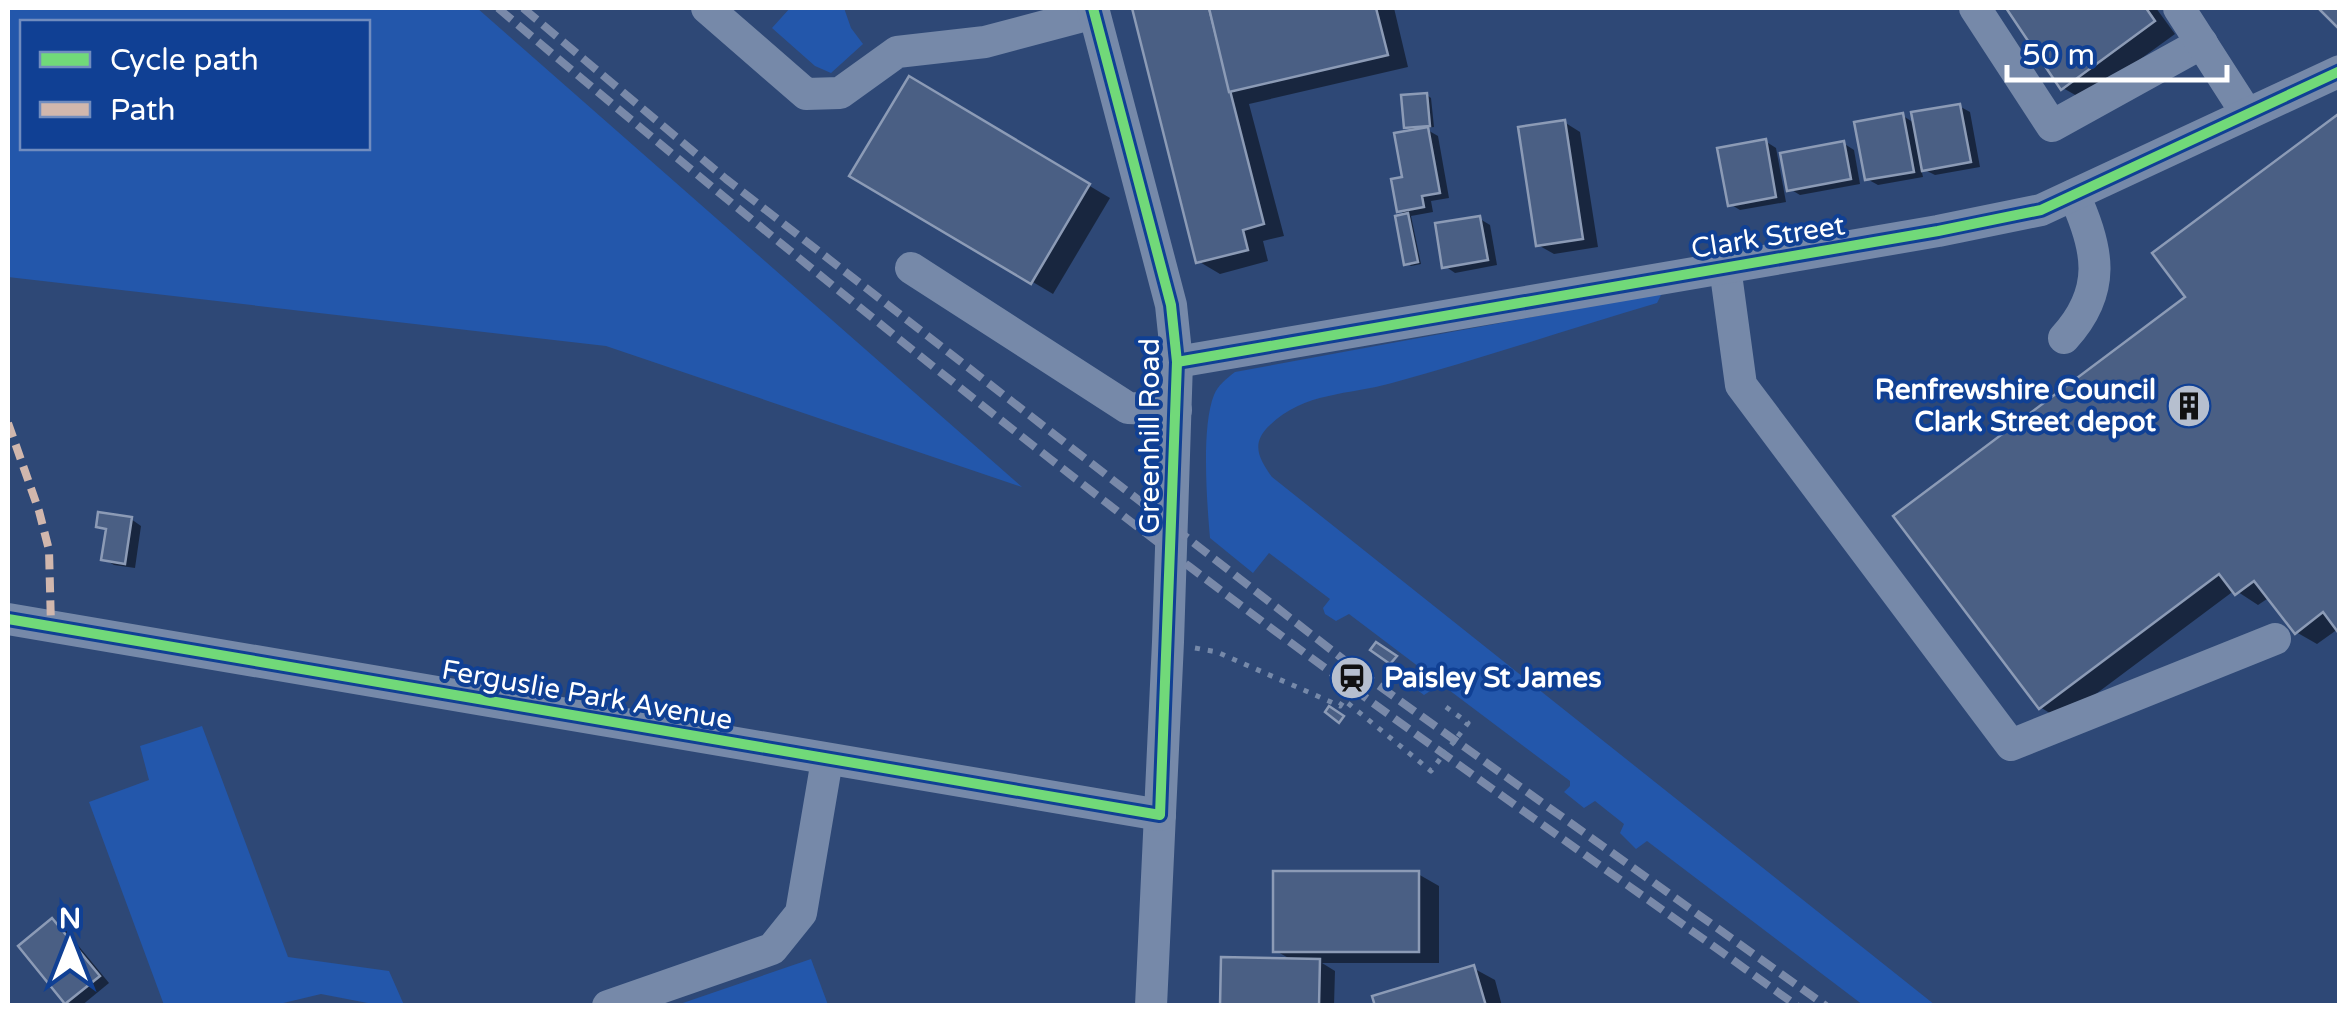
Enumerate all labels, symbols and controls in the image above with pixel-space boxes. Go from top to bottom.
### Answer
legend [20,20,370,150]
scale bar [2007,20,2227,82]
text: 50 m [2022,37,2095,74]
text: Cycle path [110,42,259,79]
text: Path [110,92,176,129]
street label: Clark Street [1689,208,1848,266]
street label: Greenhill Road [1133,338,1167,534]
place label: Renfrewshire Council Clark Street depot [1875,373,2156,439]
building icon: Renfrewshire Council Clark Street depot [2166,383,2212,429]
street label: Ferguslie Park Avenue [439,653,735,737]
station icon: Paisley St James [1329,655,1375,701]
place label: Paisley St James [1384,661,1602,695]
north arrow [20,893,120,993]
text: N [59,902,81,936]

